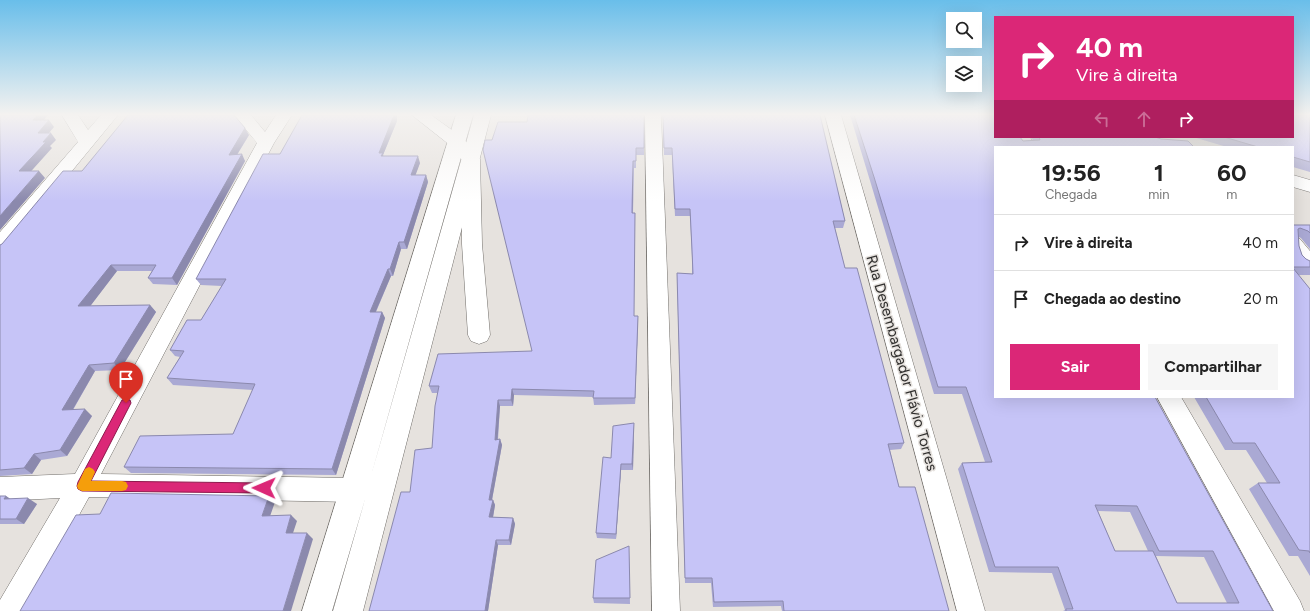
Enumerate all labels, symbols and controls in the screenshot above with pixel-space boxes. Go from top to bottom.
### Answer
map controls [946,12,982,92]
button: search [946,12,982,48]
text: 40 m [1076,30,1143,64]
icon: right [1010,32,1062,84]
button: layers [946,56,982,92]
text: Vire à direita [1076,64,1177,86]
icon: left [1091,108,1113,130]
icon: ahead [1133,108,1155,130]
icon: right [1175,108,1197,130]
text: 19:56 [1042,158,1101,187]
text: 1 [1154,158,1164,187]
text: 60 [1217,158,1246,187]
text: Chegada [1045,187,1097,202]
text: min [1148,187,1169,202]
text: m [1226,187,1237,202]
icon: right [1010,232,1032,254]
text: Vire à direita [1044,234,1133,252]
text: 40 m [1243,234,1278,252]
street label: Rua Desembargador Flávio Torres [862,253,942,473]
icon: arrive [1010,288,1032,310]
text: Chegada ao destino [1044,290,1181,308]
text: 20 m [1244,290,1278,308]
button: Sair [1010,344,1140,390]
button: Compartilhar [1148,344,1278,390]
pin [109,362,143,403]
icon: arrive [115,368,137,390]
position arrow [243,467,285,509]

